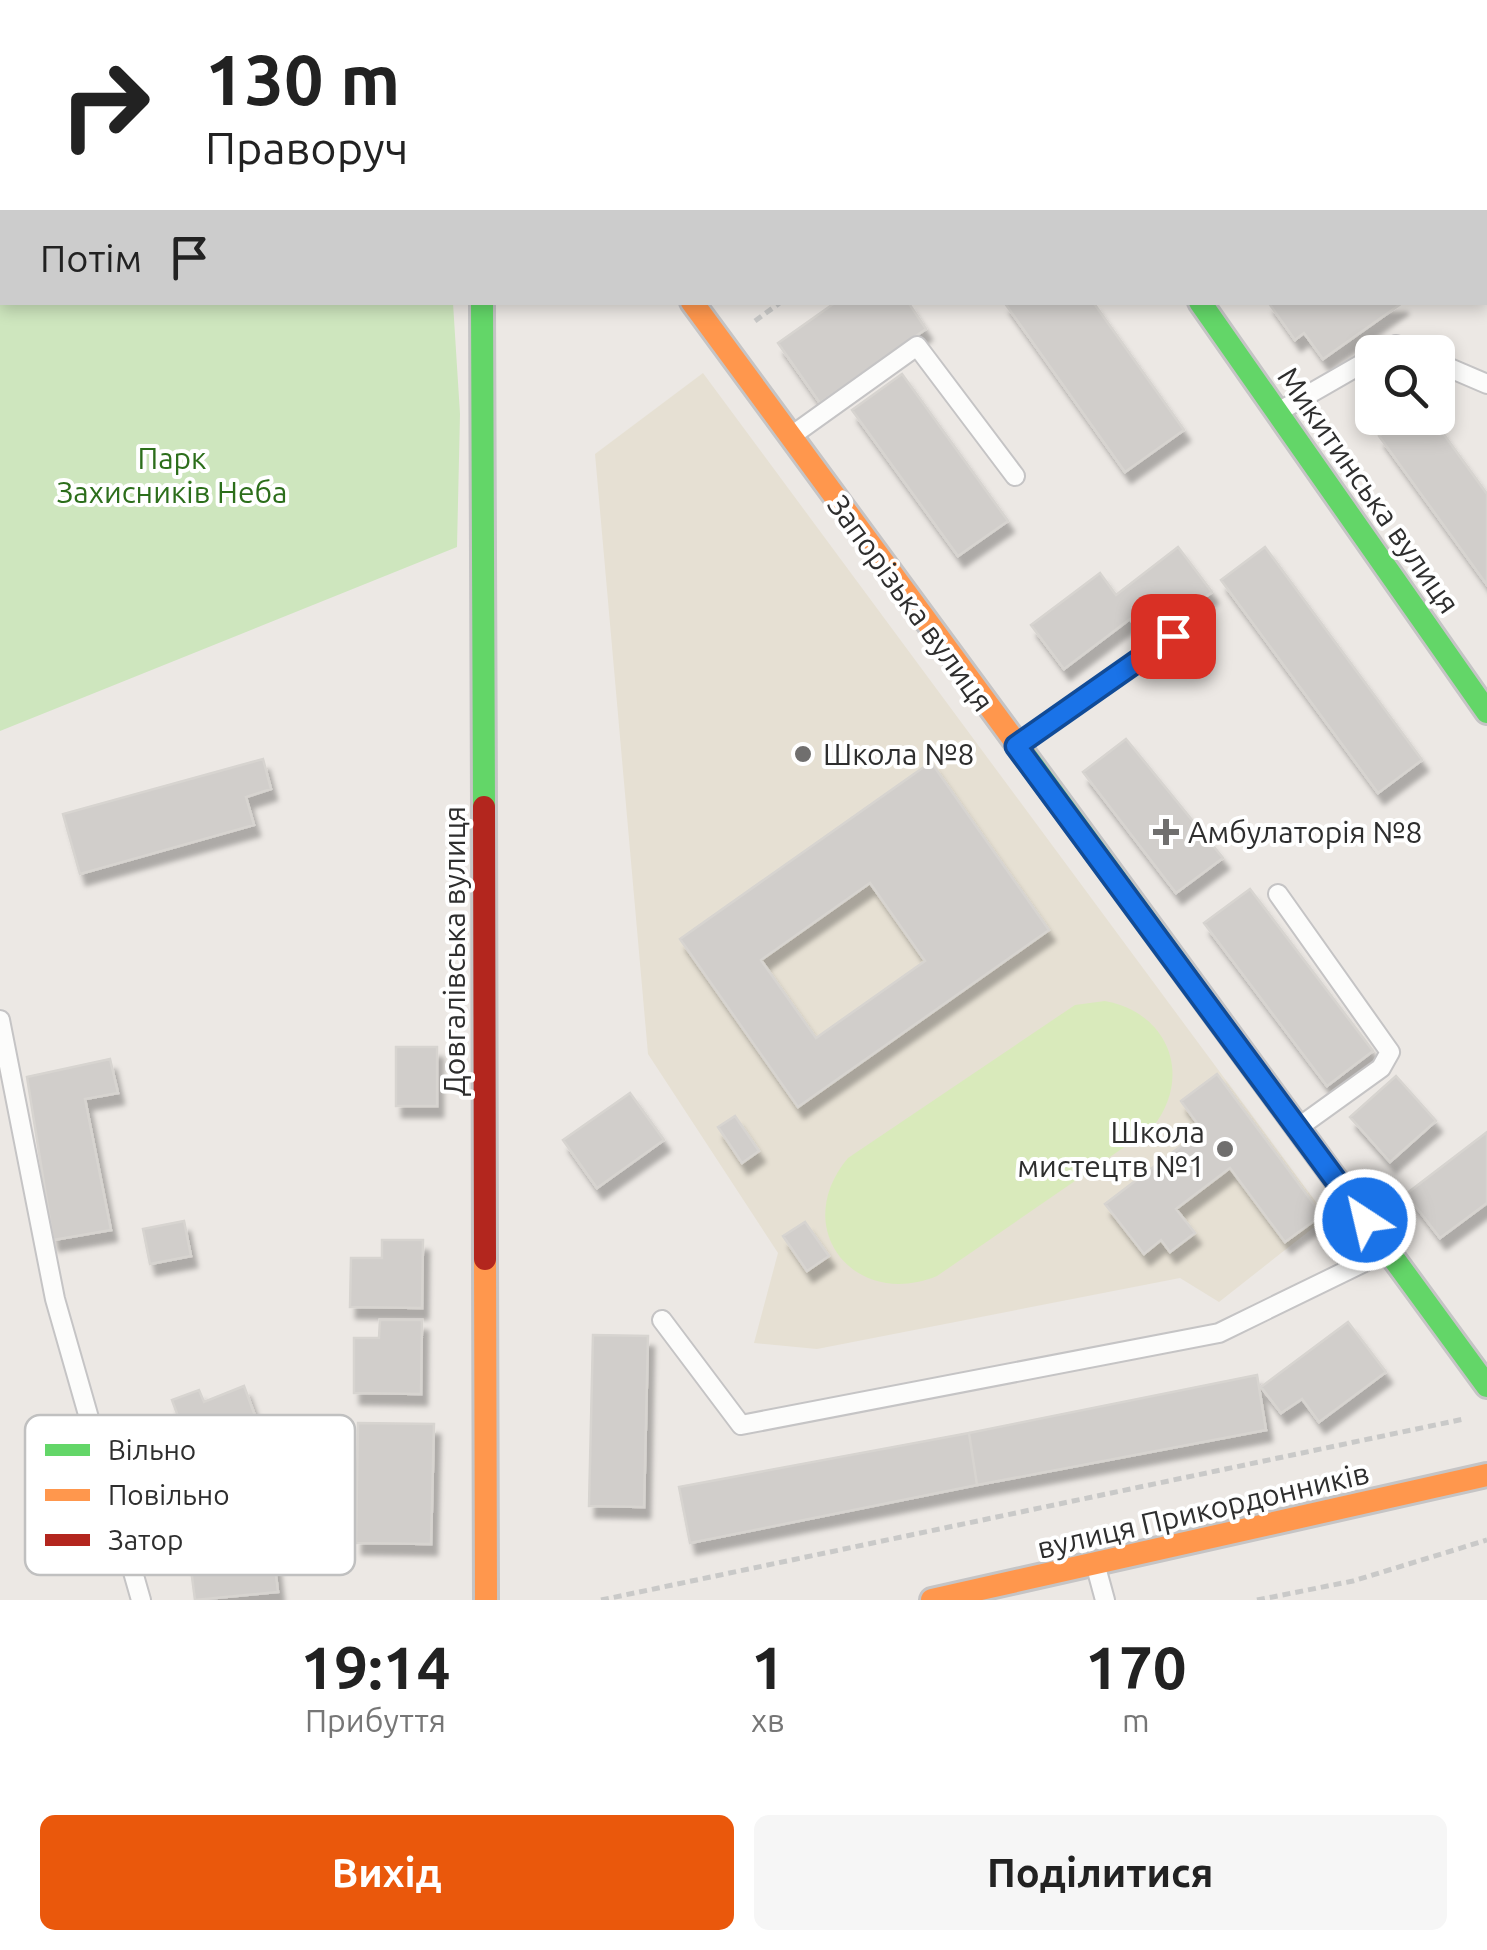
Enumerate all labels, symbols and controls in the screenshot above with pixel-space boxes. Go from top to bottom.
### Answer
icon: right [40,40,170,170]
text: 130 m [205,40,400,118]
text: Праворуч [205,122,408,173]
icon: arrive [162,230,217,285]
text: Потім [40,237,142,279]
map controls [1355,335,1455,435]
button: search [1355,335,1455,435]
street label: Микитинська вулиця [1271,361,1467,619]
park label: Парк Захисників Неба [57,441,288,509]
street label: Запорізька вулиця [821,488,1001,718]
pin [1131,594,1216,679]
icon: arrive [1146,609,1201,664]
place label: Школа №8 [823,737,974,771]
marker: Школа №8 [792,743,814,765]
street label: Довгалівська вулиця [437,806,471,1096]
place label: Амбулаторія №8 [1188,815,1422,849]
marker: Амбулаторія №8 [1153,819,1179,845]
place label: Школа мистецтв №1 [1017,1115,1205,1183]
marker: Школа мистецтв №1 [1214,1138,1236,1160]
position arrow [1313,1168,1417,1272]
legend [25,1415,355,1575]
text: Вільно [108,1434,196,1465]
street label: вулиця Прикордонників [1034,1455,1372,1565]
text: Повільно [108,1479,230,1510]
text: Затор [108,1524,183,1555]
text: 19:14 [300,1633,451,1700]
text: 1 [751,1633,785,1700]
text: 170 [1085,1633,1187,1700]
text: Прибуття [305,1702,446,1738]
text: хв [751,1702,785,1738]
text: m [1122,1702,1150,1738]
button: Вихід [40,1815,734,1930]
button: Поділитися [754,1815,1447,1930]

